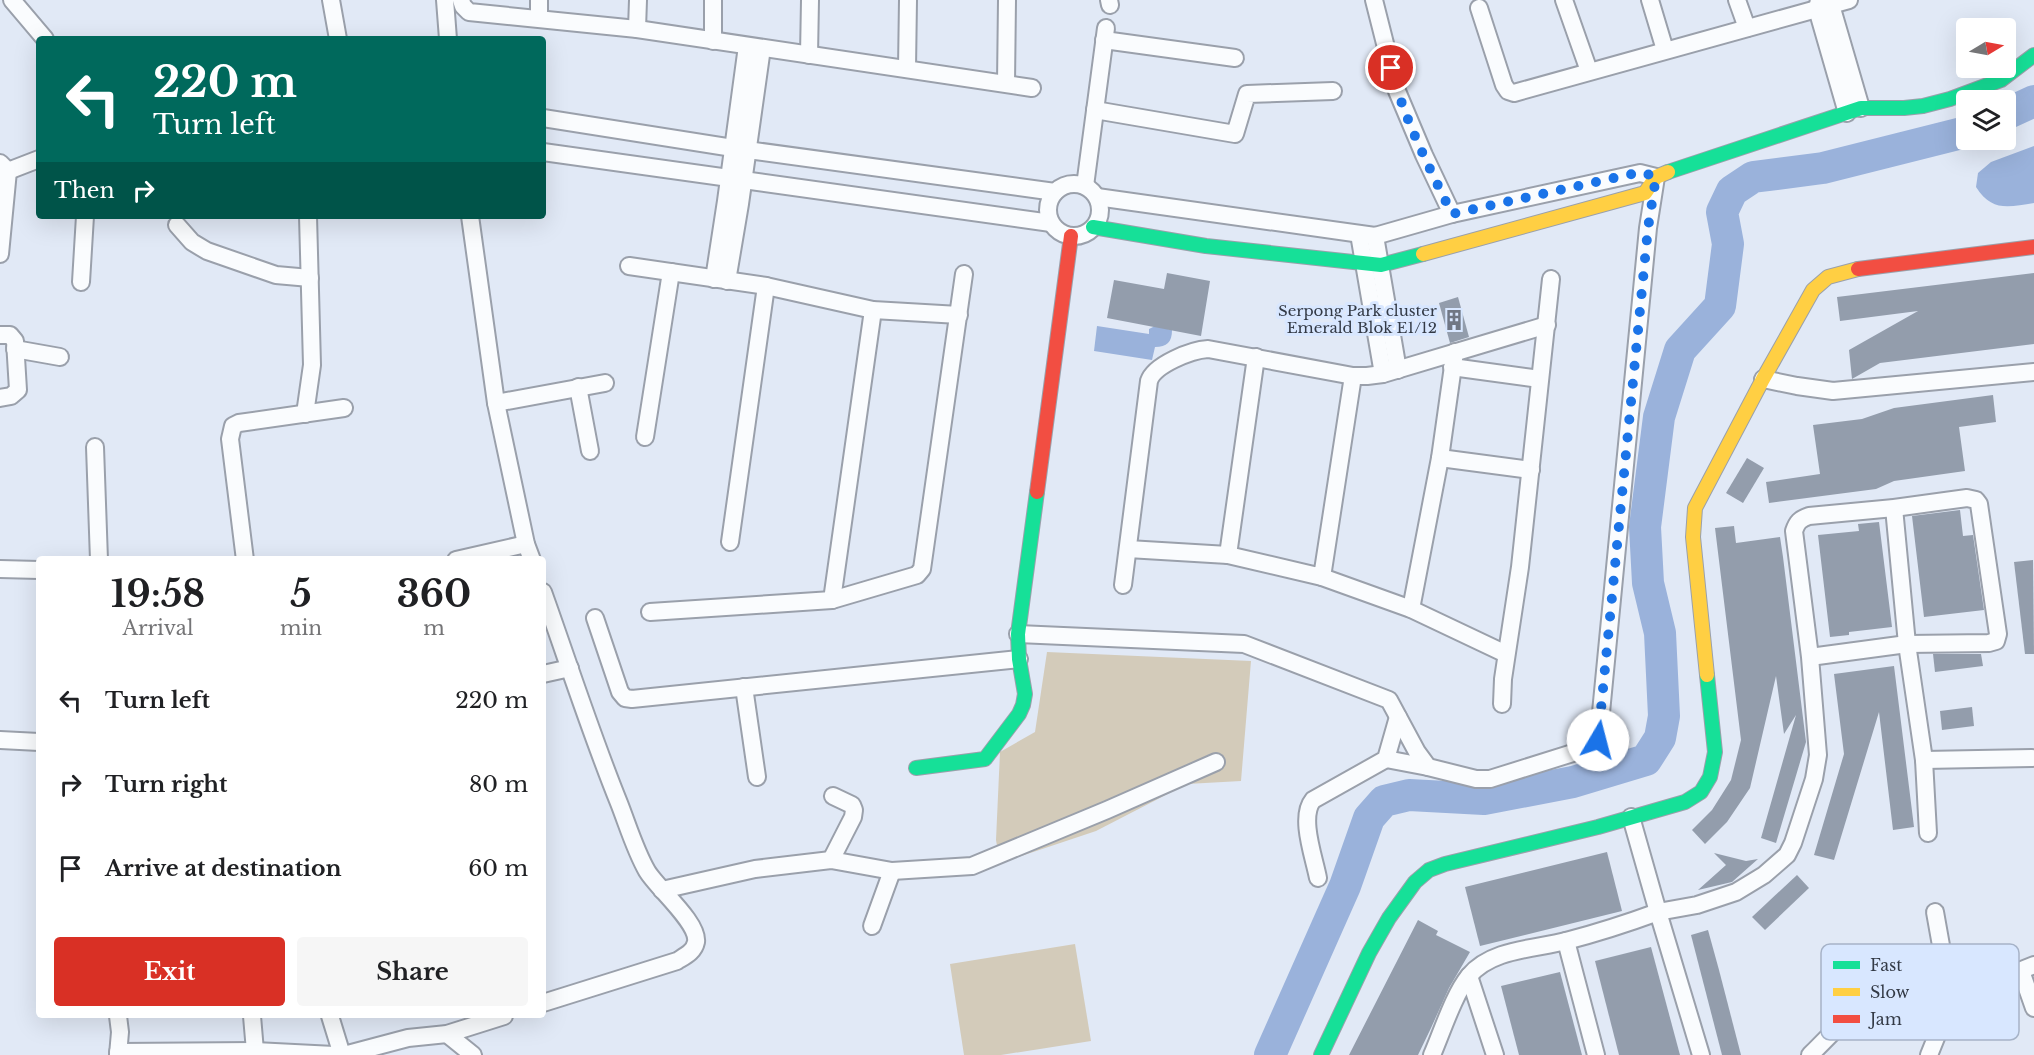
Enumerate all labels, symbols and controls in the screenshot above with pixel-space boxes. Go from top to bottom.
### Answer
north arrow [1956,18,2016,78]
map controls [1956,18,2016,150]
pin [1365,42,1416,93]
icon: arrive [1374,51,1407,84]
text: 220 m [153,56,297,108]
icon: left [54,60,132,138]
button: layers [1956,90,2016,150]
text: Turn left [153,108,276,141]
icon: right [127,174,160,207]
text: Then [54,177,115,204]
place label: Serpong Park cluster Emerald Blok E1/12 [1278,301,1438,337]
building icon: Serpong Park cluster Emerald Blok E1/12 [1442,308,1466,332]
text: 19:58 [111,572,205,617]
text: 5 [290,572,312,617]
text: 360 [397,572,471,617]
text: Arrival [123,616,193,640]
text: min [280,616,322,640]
text: m [423,616,445,640]
icon: left [54,684,87,717]
text: Turn left [105,687,210,714]
text: 220 m [455,687,528,714]
position arrow [1566,708,1630,772]
icon: right [54,768,87,801]
text: Turn right [105,771,227,798]
text: 80 m [469,771,528,798]
icon: arrive [54,852,87,885]
text: Arrive at destination [105,855,342,882]
text: 60 m [468,855,528,882]
button: Exit [54,937,285,1006]
button: Share [297,937,528,1006]
legend [1821,944,2019,1040]
text: Fast [1870,955,1902,975]
text: Slow [1870,982,1910,1002]
text: Jam [1868,1009,1902,1029]

